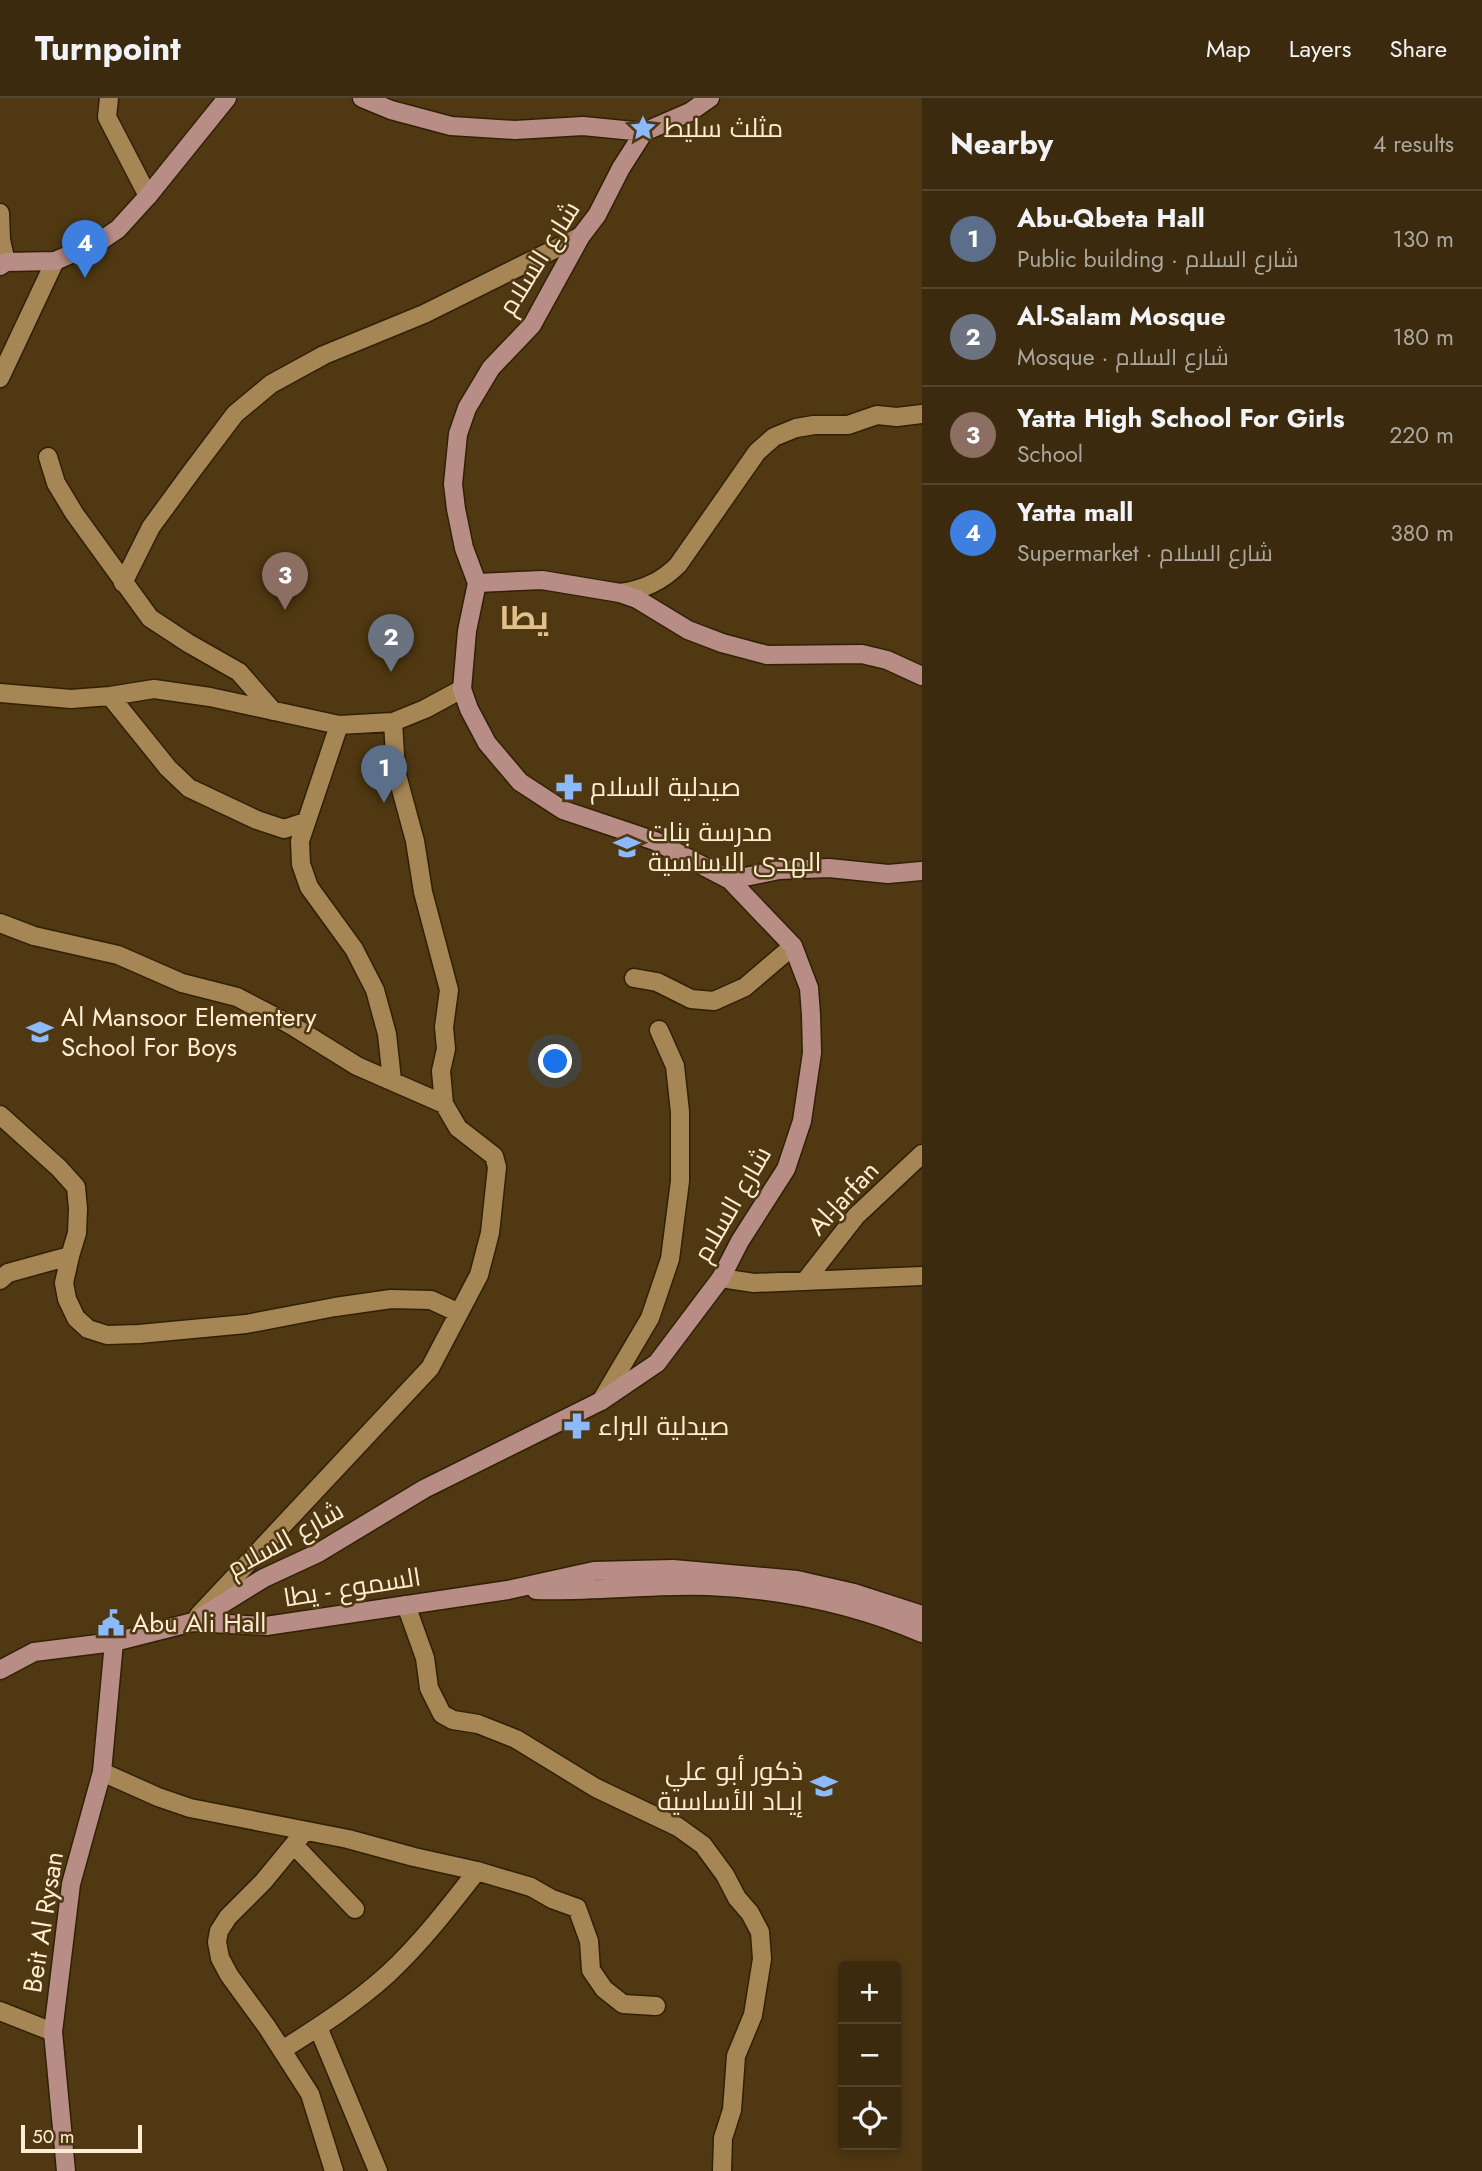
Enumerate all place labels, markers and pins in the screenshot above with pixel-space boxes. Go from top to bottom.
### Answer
place label: مثلث سليط [664,109,783,147]
place icon: مثلث سليط [628,113,658,143]
pin: 4 [62,220,108,278]
pin: 3 [262,552,308,610]
pin: 2 [368,614,414,672]
pin: 1 [361,745,407,803]
place label: صيدلية السلام [590,768,741,806]
pharmacy icon: صيدلية السلام [554,772,584,802]
place label: مدرسة بنات الهدى الاساسية [648,813,821,881]
school or university icon: مدرسة بنات الهدى الاساسية [612,832,642,862]
place label: Al Mansoor Elementery School For Boys [61,998,317,1066]
school or university icon: Al Mansoor Elementery School For Boys [25,1017,55,1047]
place label: صيدلية البراء [598,1407,729,1445]
pharmacy icon: صيدلية البراء [562,1411,592,1441]
place label: Abu Ali Hall [132,1604,266,1642]
public building icon: Abu Ali Hall [96,1608,126,1638]
place label: ذكور أبو علي إيـاد الأساسية [657,1752,803,1820]
school or university icon: ذكور أبو علي إيـاد الأساسية [809,1771,839,1801]

